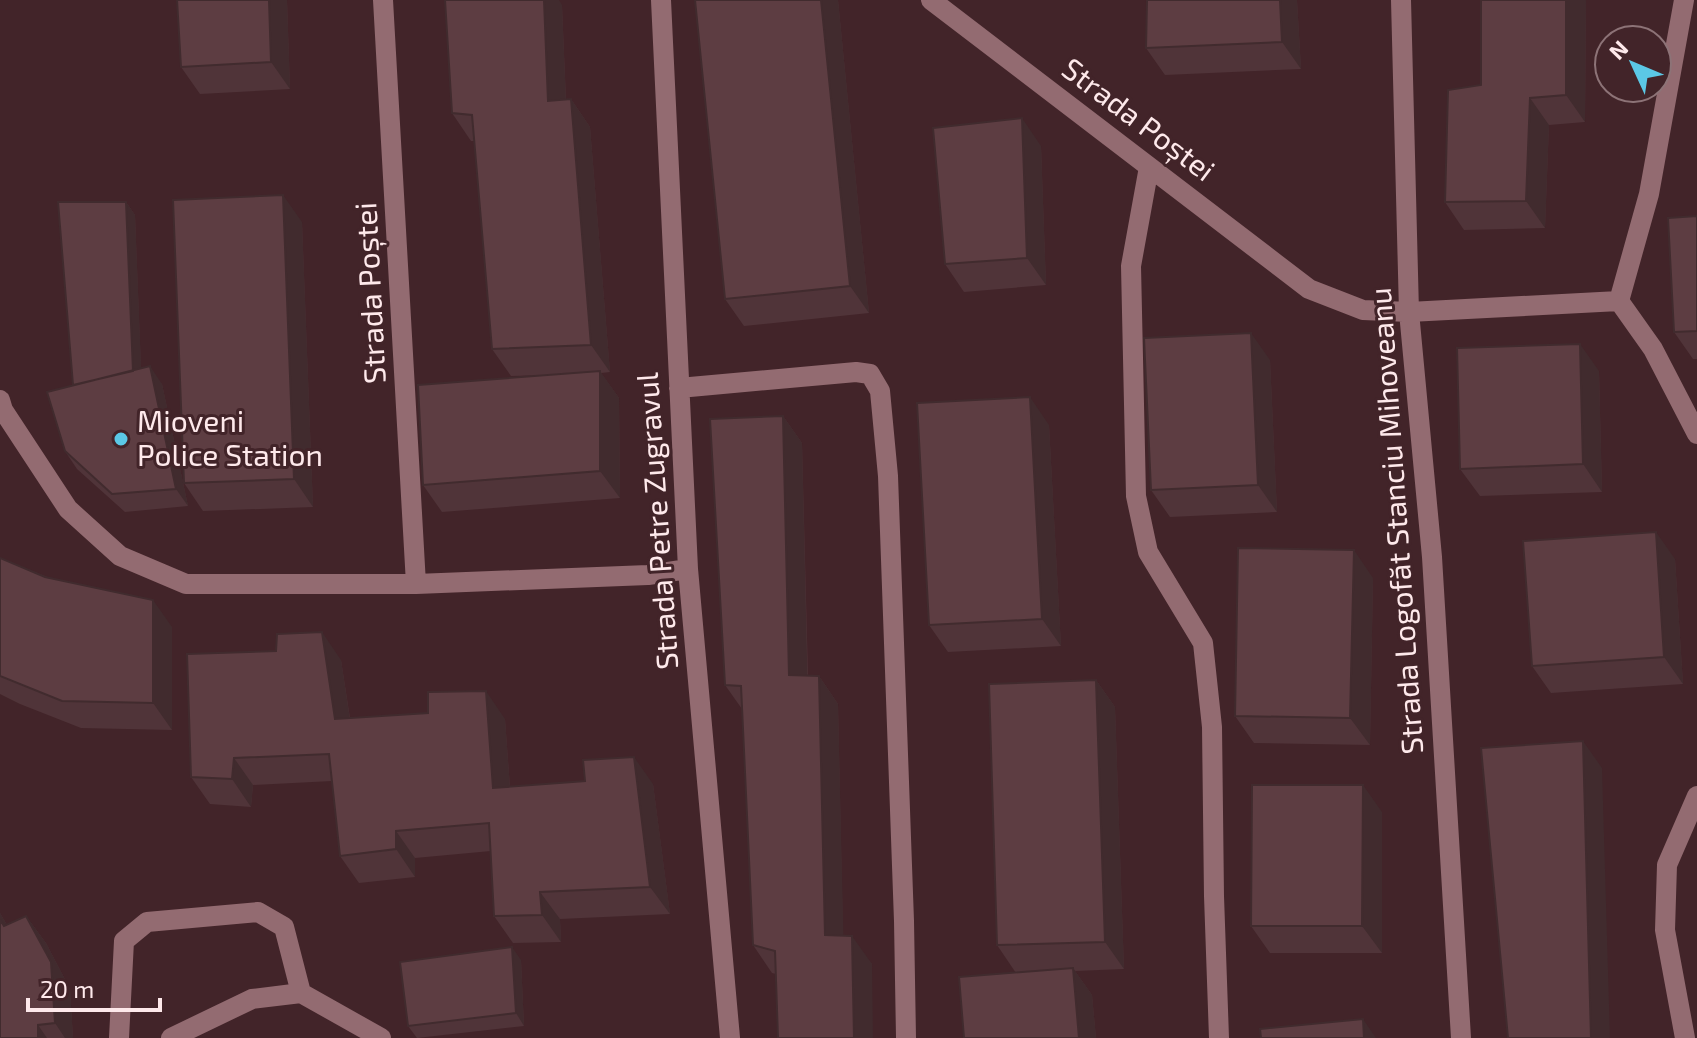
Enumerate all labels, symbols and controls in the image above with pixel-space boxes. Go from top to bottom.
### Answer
north arrow [1593,24,1673,104]
text: N [1603,35,1633,64]
street label: Strada Poștei [1054,49,1223,190]
street label: Strada Poștei [346,201,395,385]
street label: Strada Logofăt Stanciu Mihoveanu [1361,287,1429,756]
street label: Strada Petre Zugravul [628,371,684,671]
place label: Mioveni Police Station [137,402,323,472]
marker: Mioveni Police Station [112,430,130,448]
scale bar [28,962,160,1012]
text: 20 m [40,974,94,1003]

